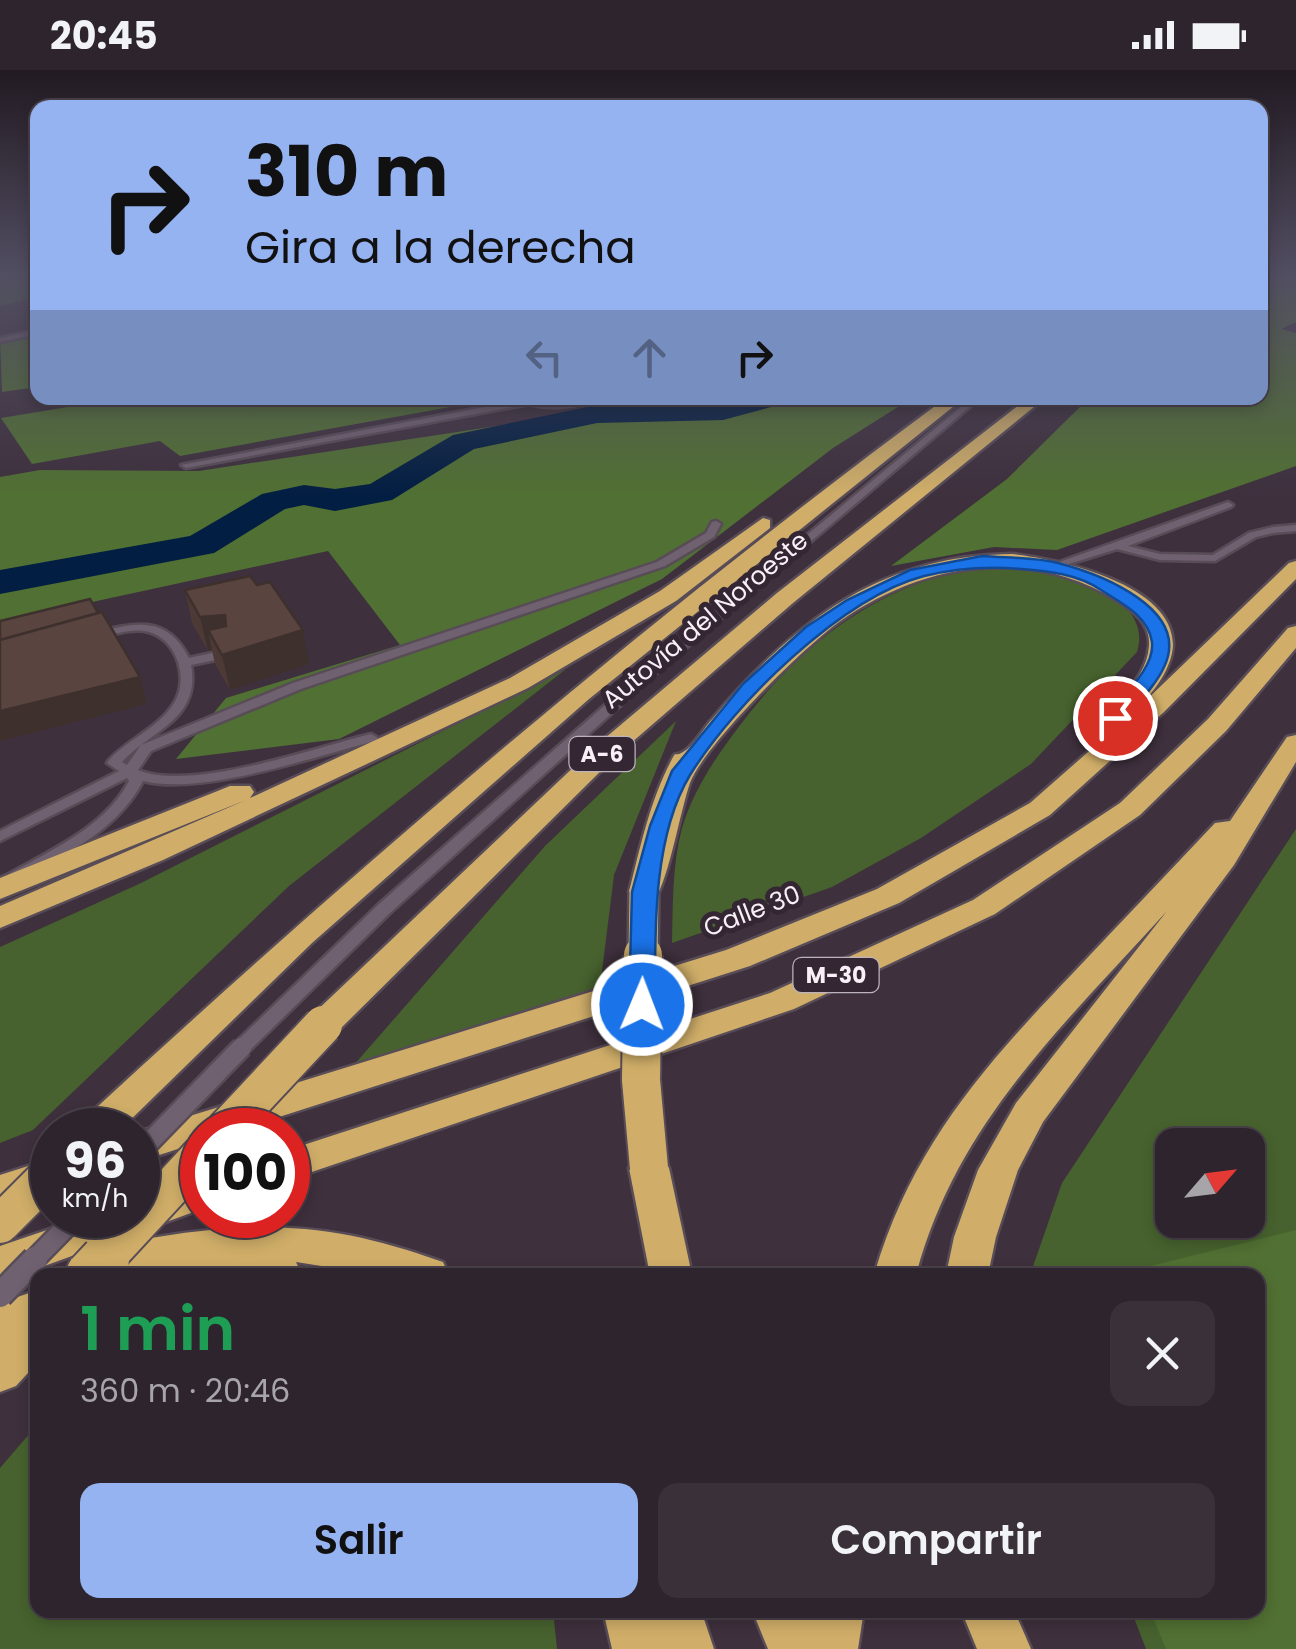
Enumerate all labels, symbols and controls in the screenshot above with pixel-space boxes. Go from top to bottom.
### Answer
text: 20:45 [50,9,158,62]
text: 310 m [245,122,448,221]
icon: right [80,140,210,270]
text: Gira a la derecha [245,216,636,279]
icon: left [517,330,572,385]
icon: ahead [622,330,677,385]
icon: right [727,330,782,385]
street label: Autovía del Noroeste [595,523,815,717]
pin [1073,676,1158,761]
icon: arrive [1088,691,1143,746]
road number: A-6 [570,737,634,771]
street label: Calle 30 [699,877,805,945]
position arrow [590,953,694,1057]
road number: M-30 [794,958,878,992]
speed limit sign: 100 [180,1108,310,1238]
text: 96 [64,1125,126,1196]
north arrow [1155,1128,1265,1238]
map controls [1155,1128,1265,1238]
text: km/h [62,1181,128,1216]
text: 1 min [80,1287,235,1371]
button: close [1110,1301,1215,1406]
text: 360 m · 20:46 [80,1368,290,1413]
button: Salir [80,1483,638,1598]
button: Compartir [658,1483,1215,1598]

